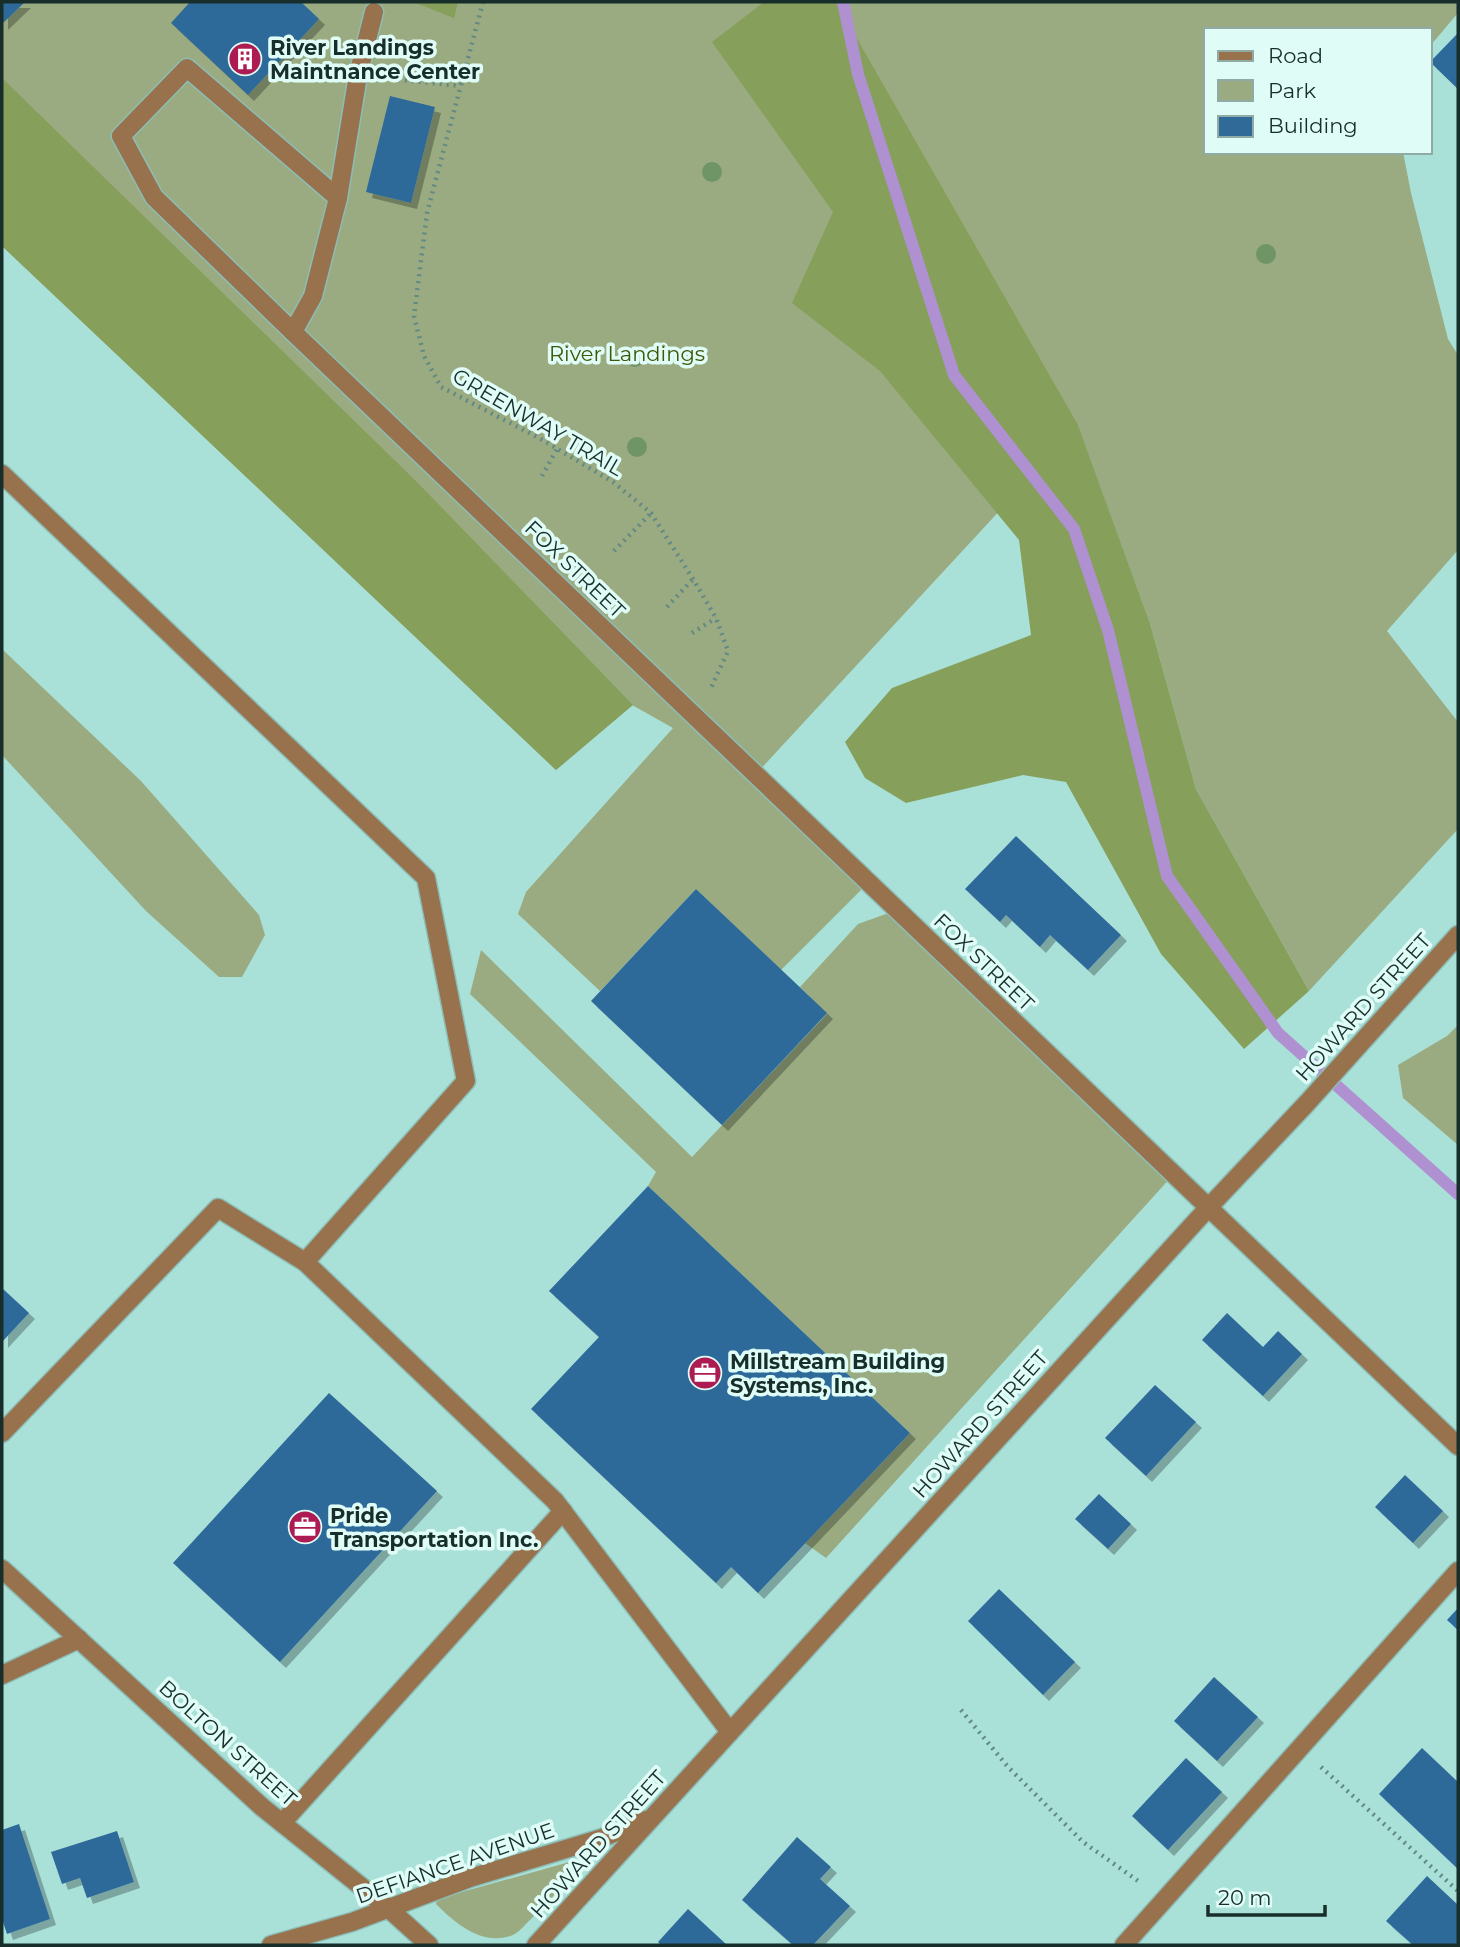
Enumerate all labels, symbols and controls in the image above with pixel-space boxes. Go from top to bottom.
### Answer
legend [1204,28,1432,154]
place label: River Landings Maintnance Center [270,35,480,84]
building icon: River Landings Maintnance Center [226,40,264,78]
text: Road [1268,43,1323,68]
text: Park [1268,78,1316,103]
text: Building [1268,113,1358,138]
park label: River Landings [549,341,705,366]
street label: GREENWAY TRAIL [448,363,628,481]
street label: FOX STREET [520,515,630,623]
street label: FOX STREET [929,908,1039,1016]
street label: HOWARD STREET [1290,928,1436,1086]
street label: HOWARD STREET [907,1345,1053,1503]
place label: Millstream Building Systems, Inc. [730,1349,945,1398]
office icon: Millstream Building Systems, Inc. [686,1354,724,1392]
place label: Pride Transportation Inc. [330,1503,538,1552]
office icon: Pride Transportation Inc. [286,1508,324,1546]
street label: BOLTON STREET [154,1675,302,1811]
street label: HOWARD STREET [525,1765,671,1923]
street label: DEFIANCE AVENUE [353,1817,557,1909]
scale bar [1208,1874,1325,1918]
text: 20 m [1218,1885,1272,1910]

